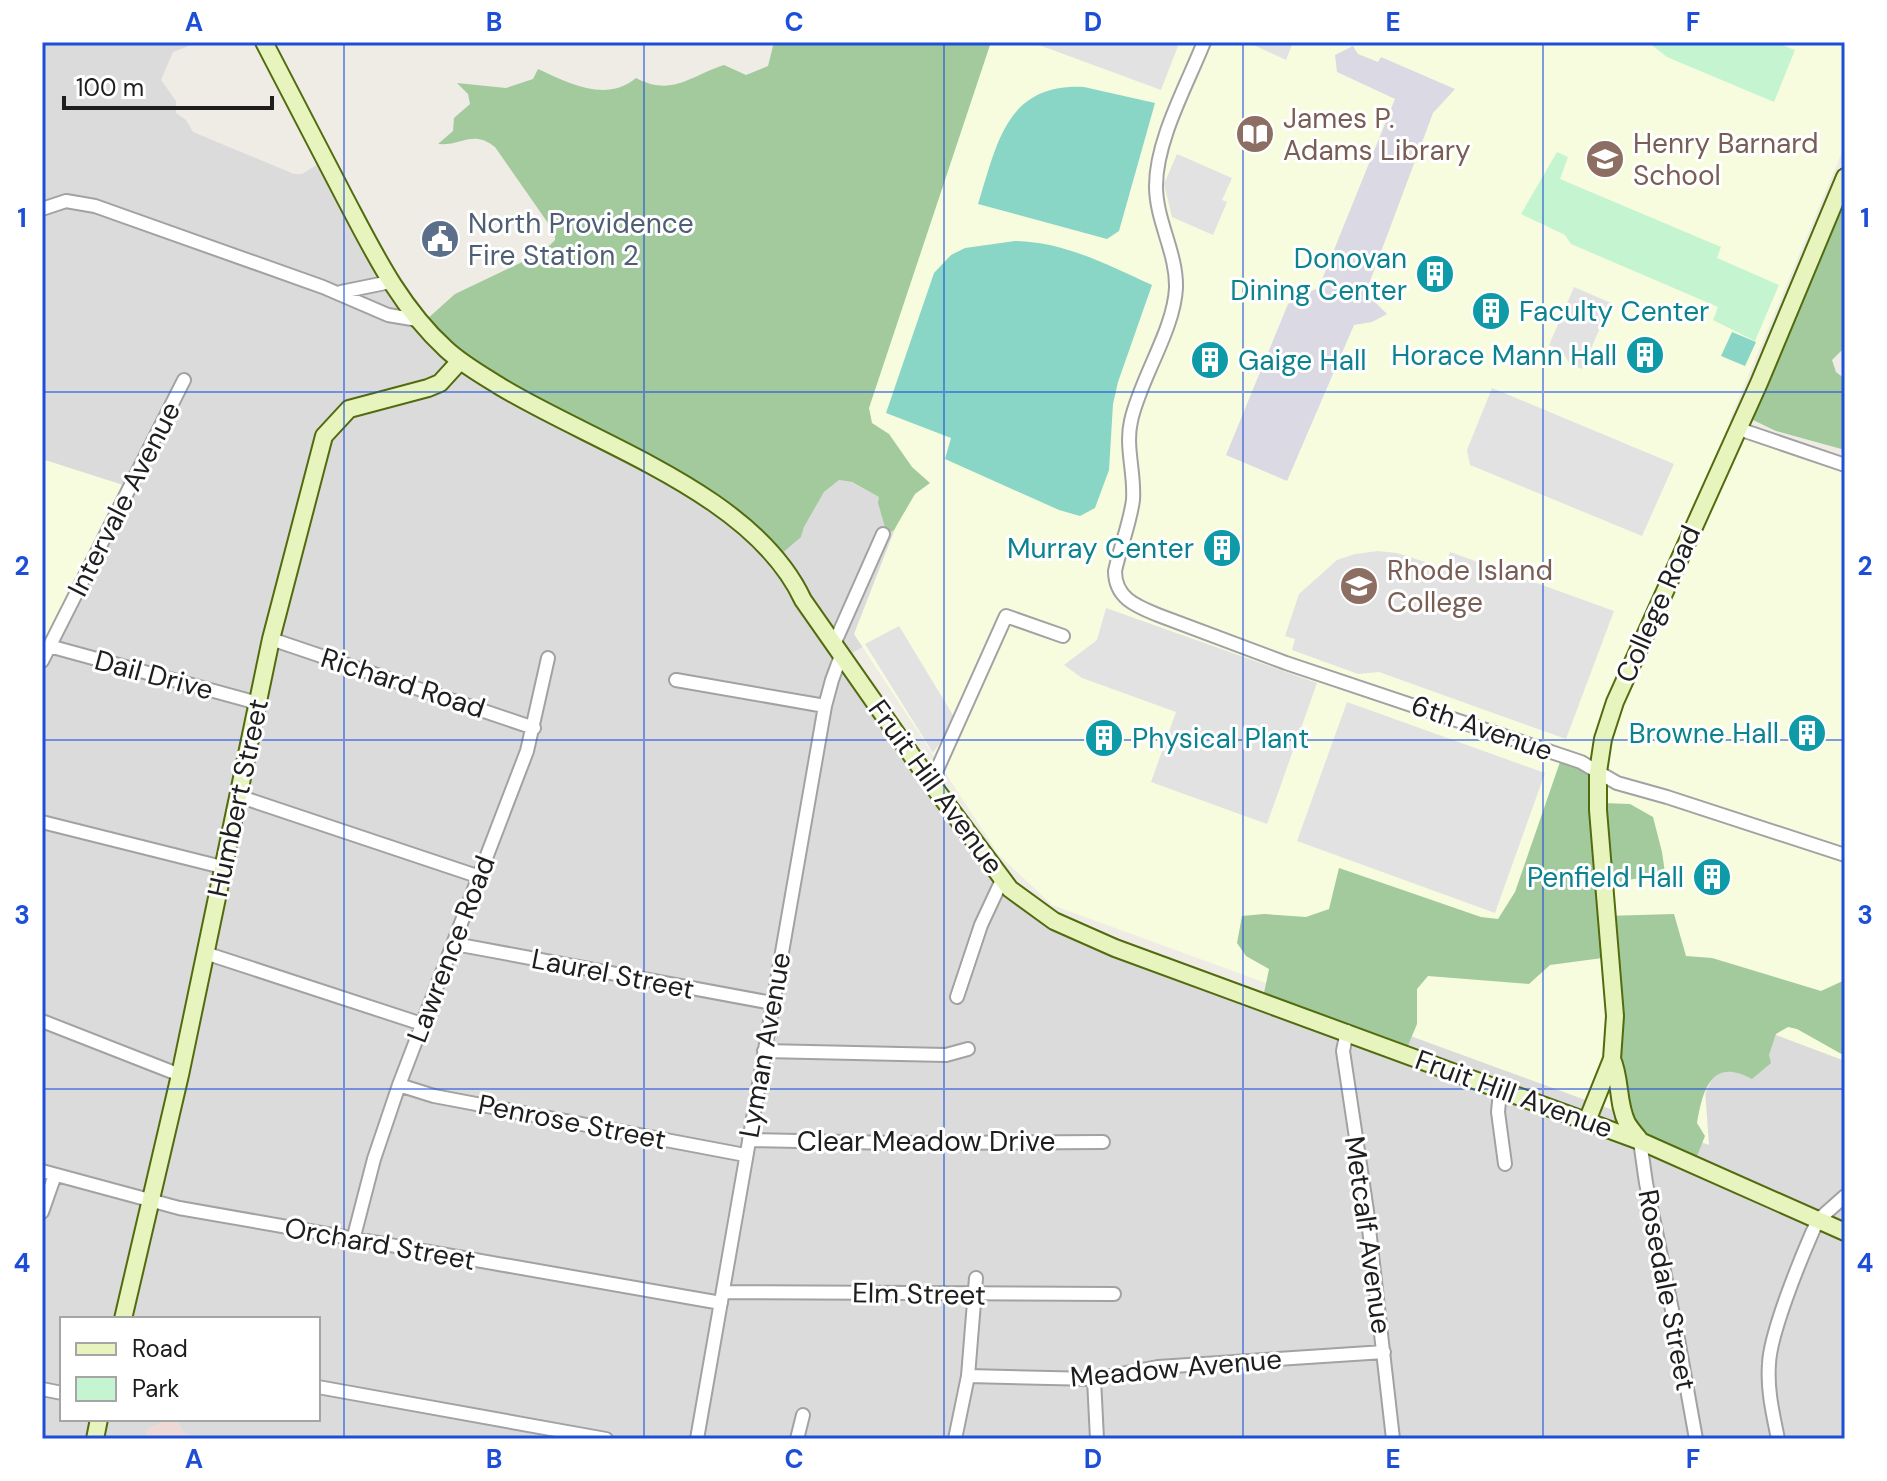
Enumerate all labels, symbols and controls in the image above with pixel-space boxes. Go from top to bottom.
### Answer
text: A [185,5,203,39]
text: B [486,5,502,39]
text: C [784,5,804,39]
text: D [1084,5,1102,39]
text: E [1385,5,1401,39]
text: F [1686,5,1700,39]
scale bar [64,60,272,110]
text: 100 m [76,72,144,103]
place label: James P. Adams Library [1283,100,1471,169]
library icon: James P. Adams Library [1234,113,1276,155]
place label: Henry Barnard School [1633,125,1819,194]
school or university icon: Henry Barnard School [1584,138,1626,180]
text: 1 [17,201,27,235]
text: 1 [1860,201,1870,235]
place label: North Providence Fire Station 2 [468,205,694,274]
public building icon: North Providence Fire Station 2 [419,218,461,260]
place label: Donovan Dining Center [1230,240,1407,309]
building icon: Donovan Dining Center [1414,253,1456,295]
building icon: Faculty Center [1470,290,1512,332]
place label: Faculty Center [1519,293,1709,330]
building icon: Horace Mann Hall [1624,334,1666,376]
place label: Horace Mann Hall [1391,337,1617,374]
building icon: Gaige Hall [1189,339,1231,381]
place label: Gaige Hall [1238,342,1366,379]
street label: Intervale Avenue [59,395,189,603]
street label: College Road [1607,519,1709,689]
building icon: Murray Center [1201,527,1243,569]
place label: Murray Center [1007,530,1194,567]
text: 2 [14,549,30,583]
text: 2 [1857,549,1873,583]
place label: Rhode Island College [1387,552,1553,621]
school or university icon: Rhode Island College [1338,565,1380,607]
street label: Richard Road [316,639,490,727]
street label: Dail Drive [91,641,217,709]
street label: 6th Avenue [1406,687,1558,769]
street label: Fruit Hill Avenue [860,692,1012,882]
street label: Humbert Street [199,696,277,900]
building icon: Browne Hall [1786,712,1828,754]
place label: Browne Hall [1629,715,1779,752]
building icon: Physical Plant [1083,717,1125,759]
place label: Physical Plant [1132,720,1309,757]
street label: Lawrence Road [398,850,504,1048]
building icon: Penfield Hall [1691,856,1733,898]
place label: Penfield Hall [1527,859,1684,896]
text: 3 [14,898,30,932]
text: 3 [1857,898,1873,932]
street label: Laurel Street [529,940,697,1008]
street label: Lyman Avenue [731,949,799,1141]
street label: Fruit Hill Avenue [1410,1041,1618,1147]
street label: Penrose Street [475,1086,669,1158]
street label: Clear Meadow Drive [797,1123,1055,1160]
street label: Metcalf Avenue [1336,1134,1400,1336]
street label: Rosedale Street [1629,1186,1705,1394]
street label: Orchard Street [282,1209,478,1279]
text: 4 [14,1246,30,1280]
text: 4 [1857,1246,1873,1280]
street label: Elm Street [852,1274,986,1314]
legend [60,1317,320,1421]
text: Road [132,1333,188,1364]
street label: Meadow Avenue [1069,1340,1283,1396]
text: Park [132,1373,179,1404]
text: A [185,1442,203,1476]
text: B [486,1442,502,1476]
text: C [784,1442,804,1476]
text: D [1084,1442,1102,1476]
text: E [1385,1442,1401,1476]
text: F [1686,1442,1700,1476]

